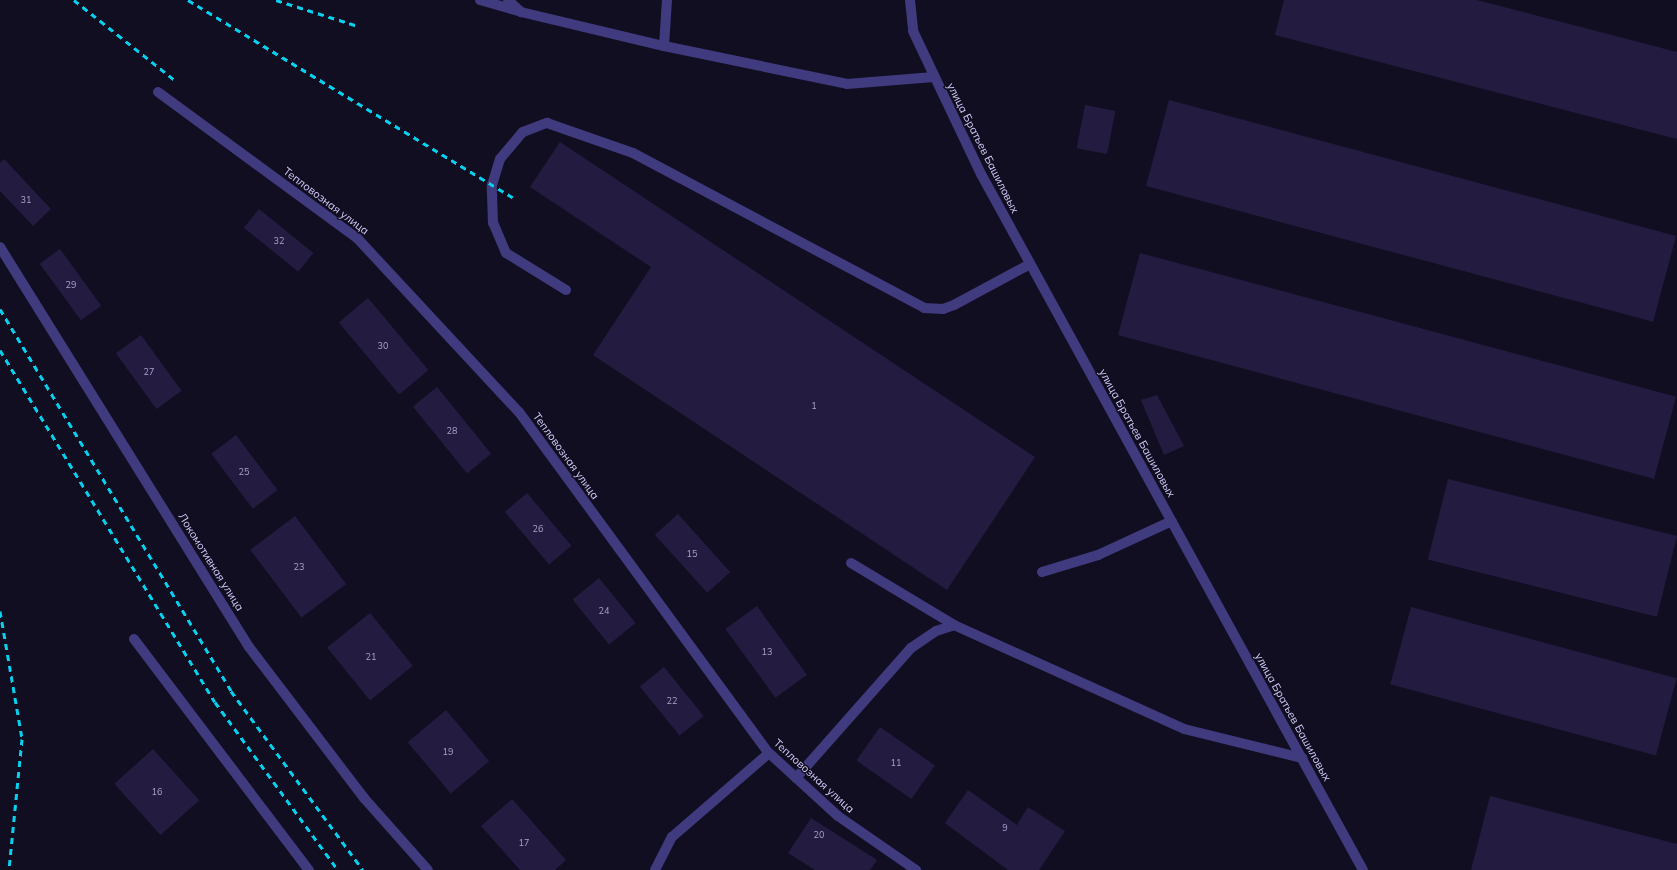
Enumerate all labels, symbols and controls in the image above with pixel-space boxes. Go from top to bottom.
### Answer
street label: улица Братьев Башиловых [944,81,1022,215]
street label: Тепловозная улица [281,165,371,237]
house number: 31 [21,195,31,205]
house number: 32 [274,236,284,246]
house number: 29 [66,280,76,290]
house number: 30 [378,341,388,351]
street label: улица Братьев Башиловых [1096,366,1178,500]
house number: 27 [144,367,154,377]
house number: 1 [811,401,817,411]
street label: Тепловозная улица [530,410,602,502]
house number: 28 [447,426,457,436]
house number: 25 [239,467,249,477]
street label: Локомотивная улица [176,511,246,613]
house number: 26 [533,524,543,534]
house number: 15 [687,549,697,559]
house number: 23 [294,562,304,572]
house number: 24 [599,606,609,616]
house number: 13 [762,647,772,657]
street label: улица Братьев Башиловых [1252,650,1334,784]
house number: 21 [366,652,376,662]
house number: 22 [667,696,677,706]
street label: Тепловозная улица [771,736,857,816]
house number: 19 [443,747,453,757]
house number: 11 [891,758,901,768]
house number: 16 [152,787,162,797]
house number: 9 [1002,823,1008,833]
house number: 20 [814,830,824,840]
house number: 17 [519,838,529,848]

